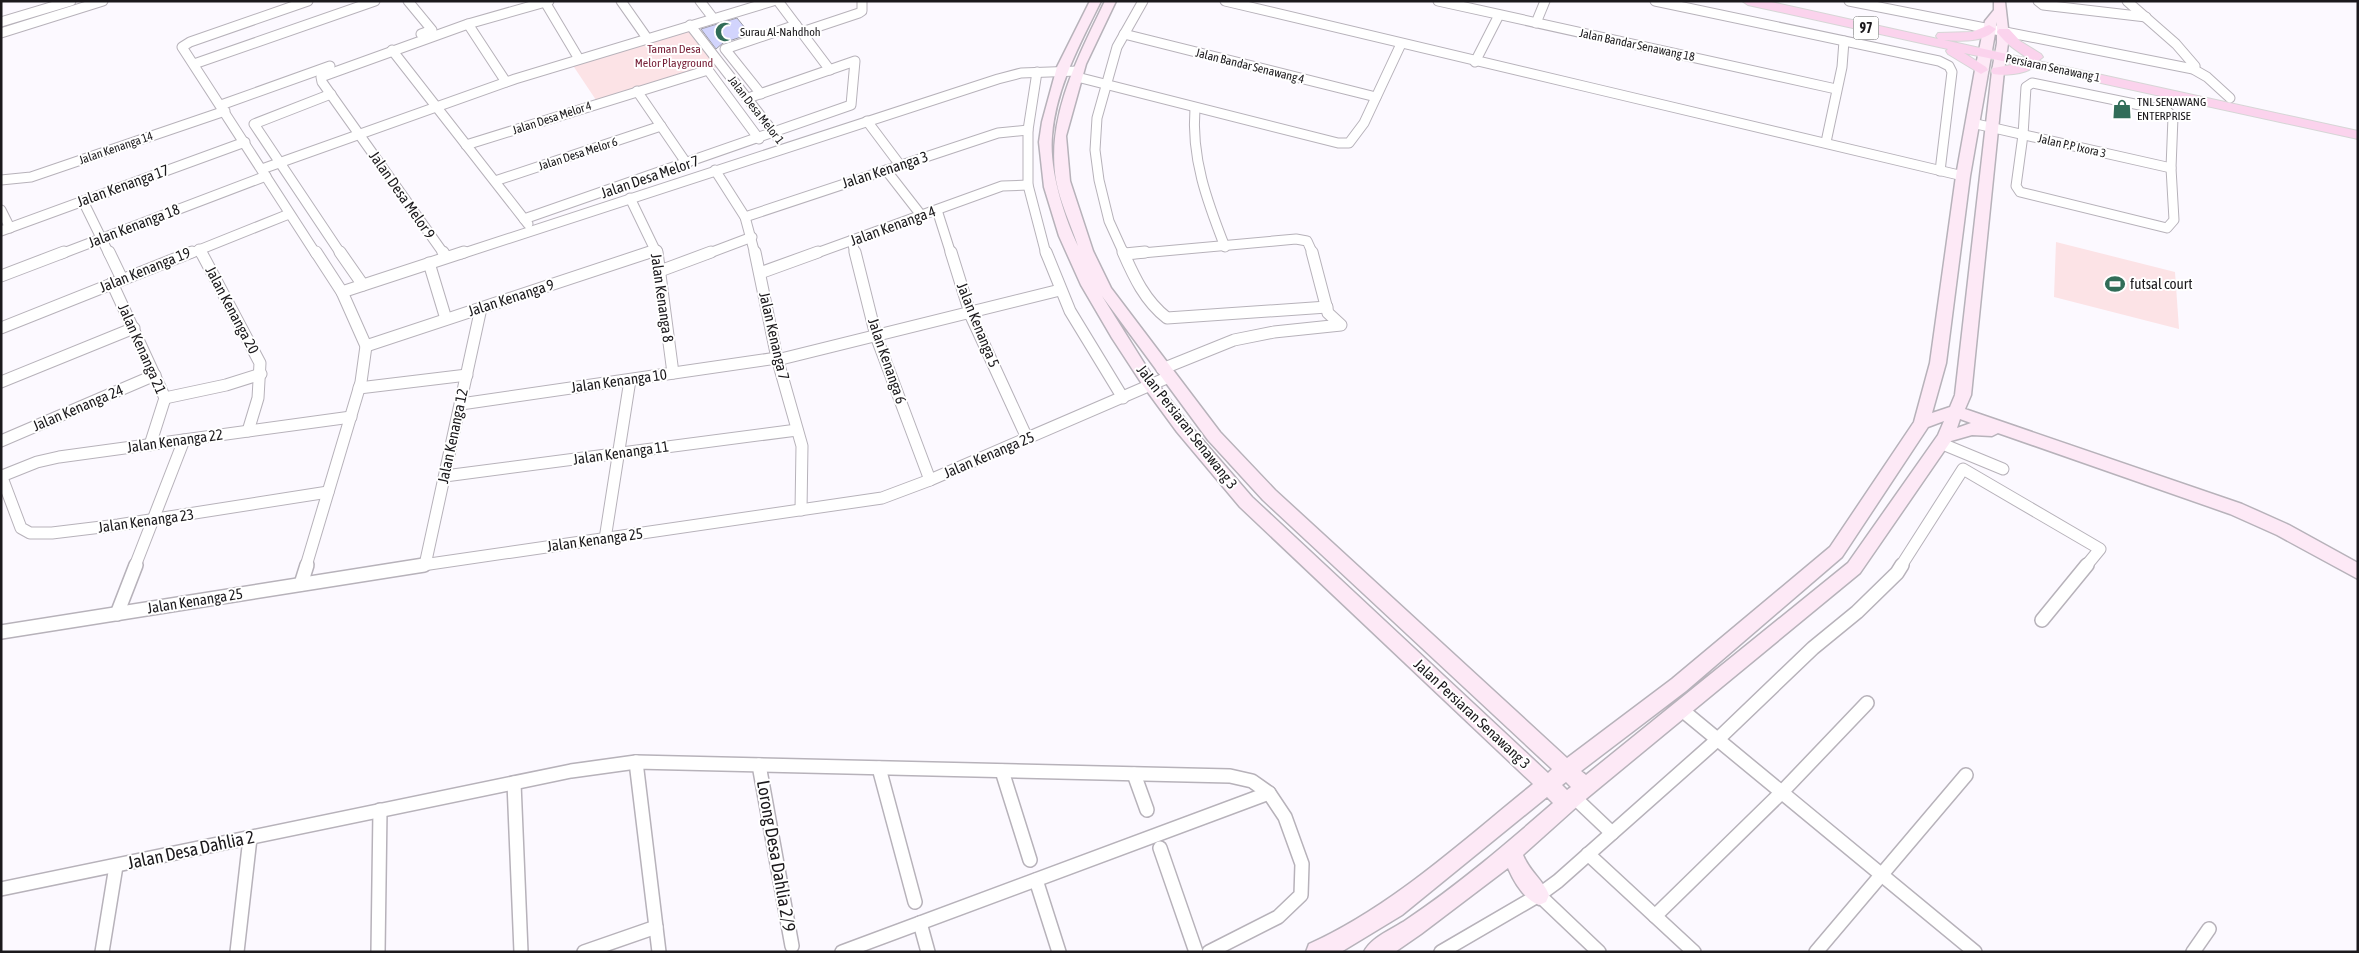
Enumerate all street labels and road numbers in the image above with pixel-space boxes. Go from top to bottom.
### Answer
road number: 97 [1854,16,1878,40]
street label: Jalan Bandar Senawang 18 [1578,26,1696,64]
street label: Jalan Bandar Senawang 4 [1194,46,1306,86]
street label: Persiaran Senawang 1 [2004,51,2102,85]
street label: Jalan Desa Melor 1 [725,73,787,147]
street label: Jalan Desa Melor 4 [511,99,594,137]
street label: Jalan Kenanga 14 [77,129,155,167]
street label: Jalan P.P Ixora 3 [2037,131,2107,161]
street label: Jalan Desa Melor 6 [537,135,620,173]
street label: Jalan Desa Melor 9 [366,148,439,242]
street label: Jalan Kenanga 3 [840,148,930,191]
street label: Jalan Desa Melor 7 [598,152,701,201]
street label: Jalan Kenanga 17 [74,161,171,210]
street label: Jalan Kenanga 18 [86,200,182,251]
street label: Jalan Kenanga 4 [848,202,938,249]
street label: Jalan Kenanga 19 [97,244,193,296]
street label: Jalan Kenanga 8 [648,252,677,344]
street label: Jalan Kenanga 20 [202,263,263,356]
street label: Jalan Kenanga 9 [466,276,556,319]
street label: Jalan Kenanga 5 [954,280,1003,370]
street label: Jalan Kenanga 7 [756,290,793,381]
street label: Jalan Kenanga 21 [115,301,170,396]
street label: Jalan Kenanga 6 [865,316,910,406]
street label: Jalan Persiaran Senawang 3 [1134,361,1241,492]
street label: Jalan Kenanga 10 [570,365,668,396]
street label: Jalan Kenanga 24 [30,381,126,434]
street label: Jalan Kenanga 12 [434,387,471,485]
street label: Jalan Kenanga 22 [126,425,224,456]
street label: Jalan Kenanga 25 [941,428,1037,481]
street label: Jalan Kenanga 11 [572,437,670,468]
street label: Jalan Kenanga 23 [97,505,195,536]
street label: Jalan Kenanga 25 [546,524,644,555]
street label: Jalan Kenanga 25 [146,585,244,616]
street label: Jalan Persiaran Senawang 3 [1411,655,1534,772]
street label: Lorong Desa Dahlia 2/9 [753,778,800,933]
street label: Jalan Desa Dahlia 2 [125,826,256,873]

